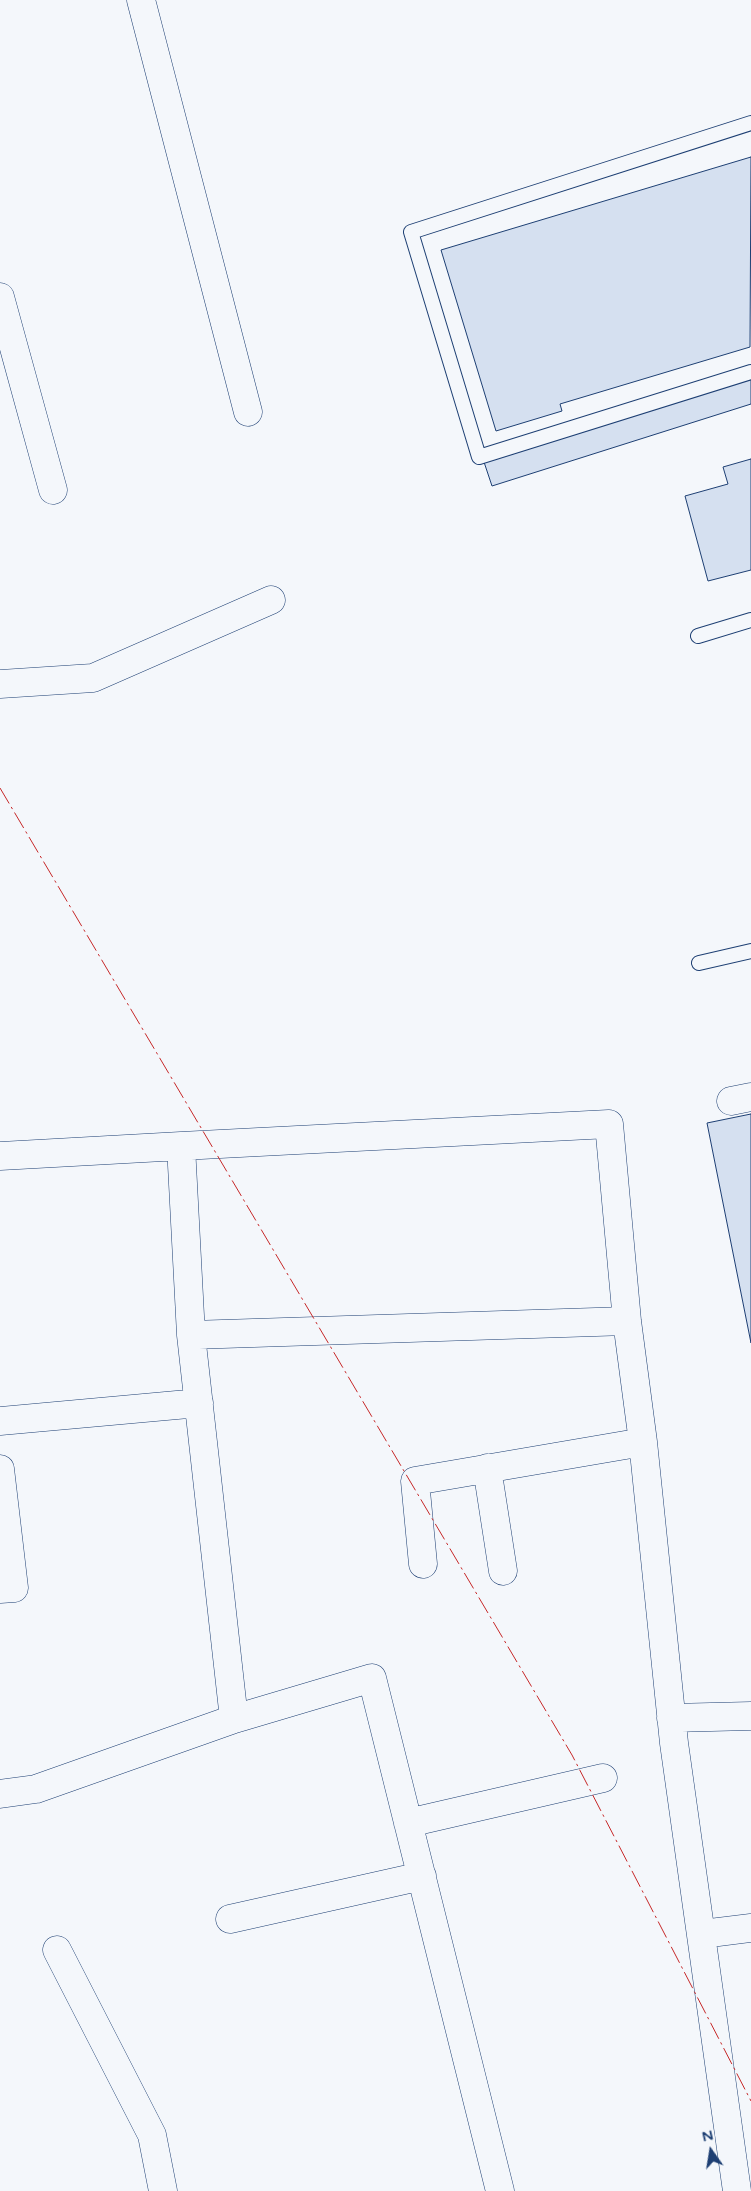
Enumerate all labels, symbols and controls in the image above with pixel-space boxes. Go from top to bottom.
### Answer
north arrow [686,2126,736,2176]
text: N [700,2126,715,2145]

